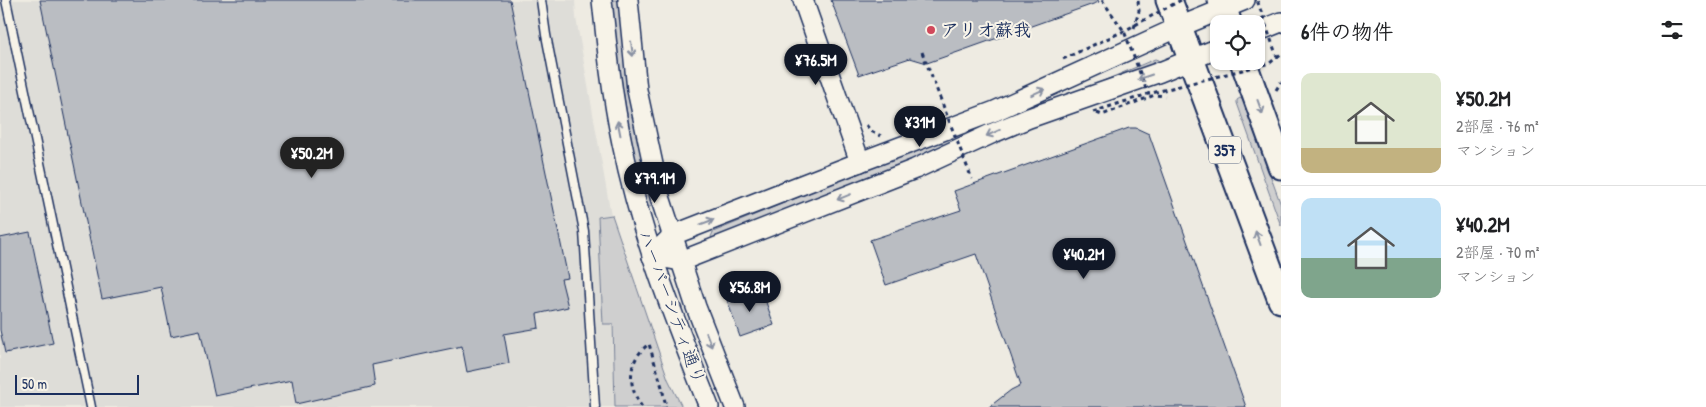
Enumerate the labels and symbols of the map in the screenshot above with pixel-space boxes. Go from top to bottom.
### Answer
place label: アリオ蘇我 [941,17,1031,42]
marker: アリオ蘇我 [925,24,937,36]
one-way arrow [627,40,637,56]
pin: ¥76.5M [775,44,857,86]
one-way arrow [1138,73,1154,82]
one-way arrow [1030,87,1045,97]
one-way arrow [1256,99,1265,114]
pin: ¥31M [890,106,950,148]
one-way arrow [613,120,623,136]
one-way arrow [986,128,1001,138]
pin: ¥50.2M [271,136,353,179]
road number: 357 [1209,136,1241,164]
pin: ¥79.1M [614,162,696,204]
one-way arrow [836,193,852,202]
one-way arrow [699,216,714,226]
street label: ハーバーシティ通り [633,226,712,387]
one-way arrow [1253,231,1262,246]
pin: ¥40.2M [1043,238,1125,280]
pin: ¥56.8M [709,270,791,313]
one-way arrow [705,332,714,347]
scale bar [15,372,139,395]

